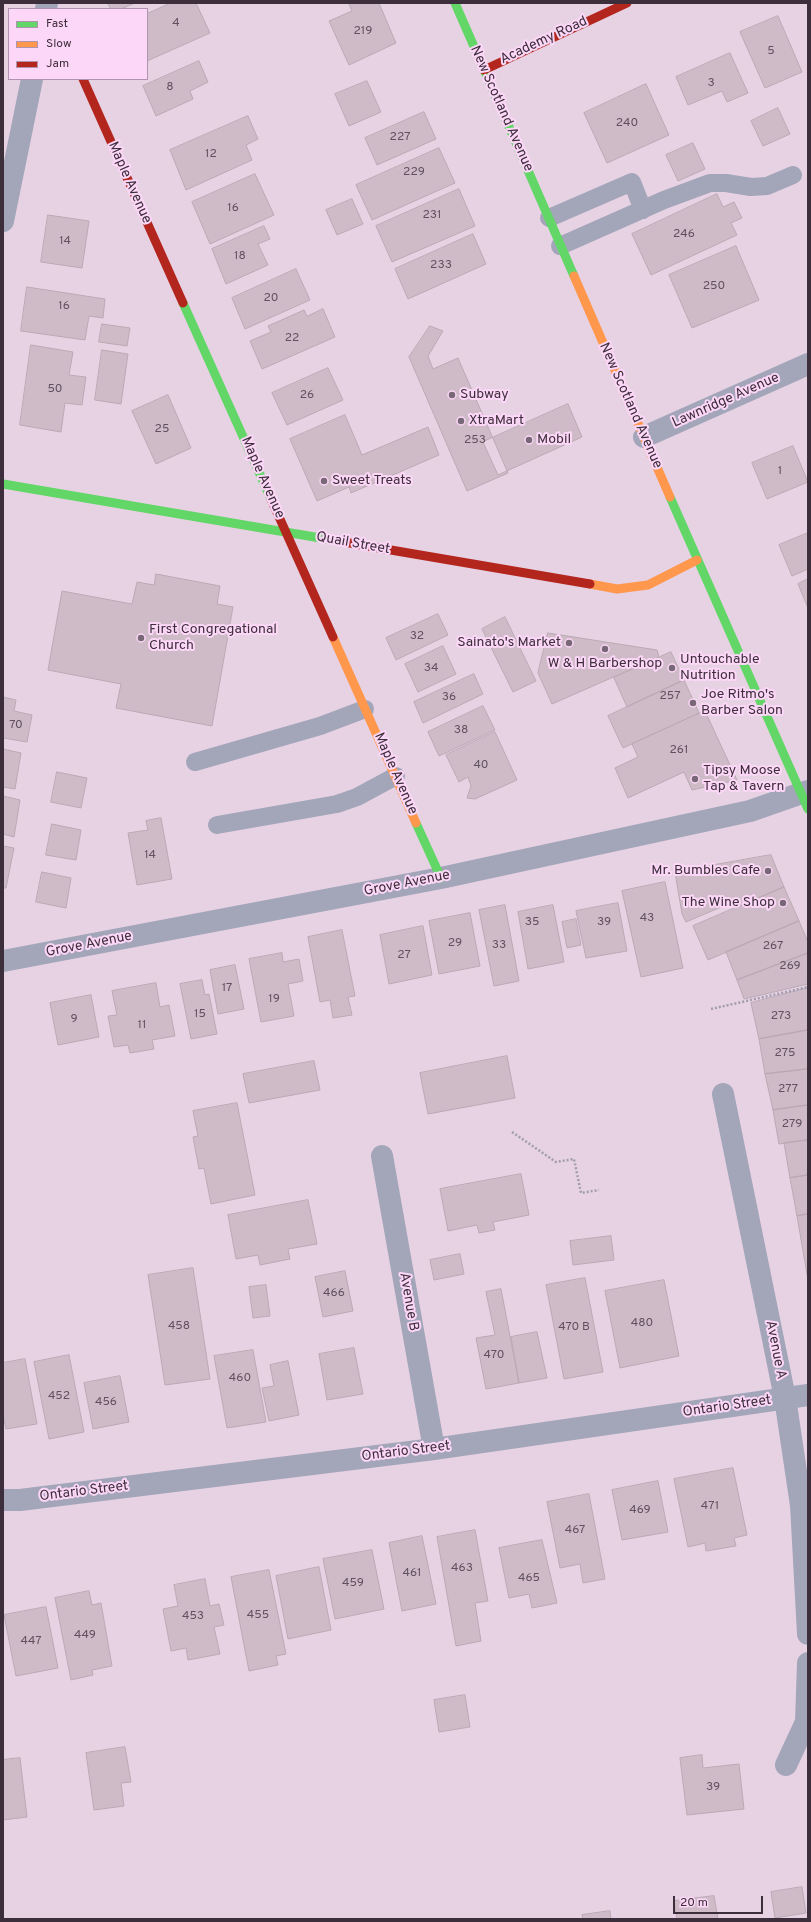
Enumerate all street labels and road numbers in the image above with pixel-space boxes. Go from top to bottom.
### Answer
street label: Academy Road [498,13,590,69]
street label: New Scotland Avenue [466,44,536,174]
street label: Maple Avenue [104,140,154,226]
street label: New Scotland Avenue [595,341,665,471]
street label: Lawnridge Avenue [670,370,782,432]
street label: Maple Avenue [237,435,287,521]
street label: Quail Street [315,529,391,559]
street label: Maple Avenue [370,731,420,817]
street label: Grove Avenue [363,867,451,901]
street label: Grove Avenue [45,928,133,962]
street label: Avenue B [395,1271,421,1333]
street label: Avenue A [761,1319,789,1381]
street label: Ontario Street [682,1392,772,1422]
street label: Ontario Street [361,1438,451,1466]
street label: Ontario Street [39,1478,129,1506]

